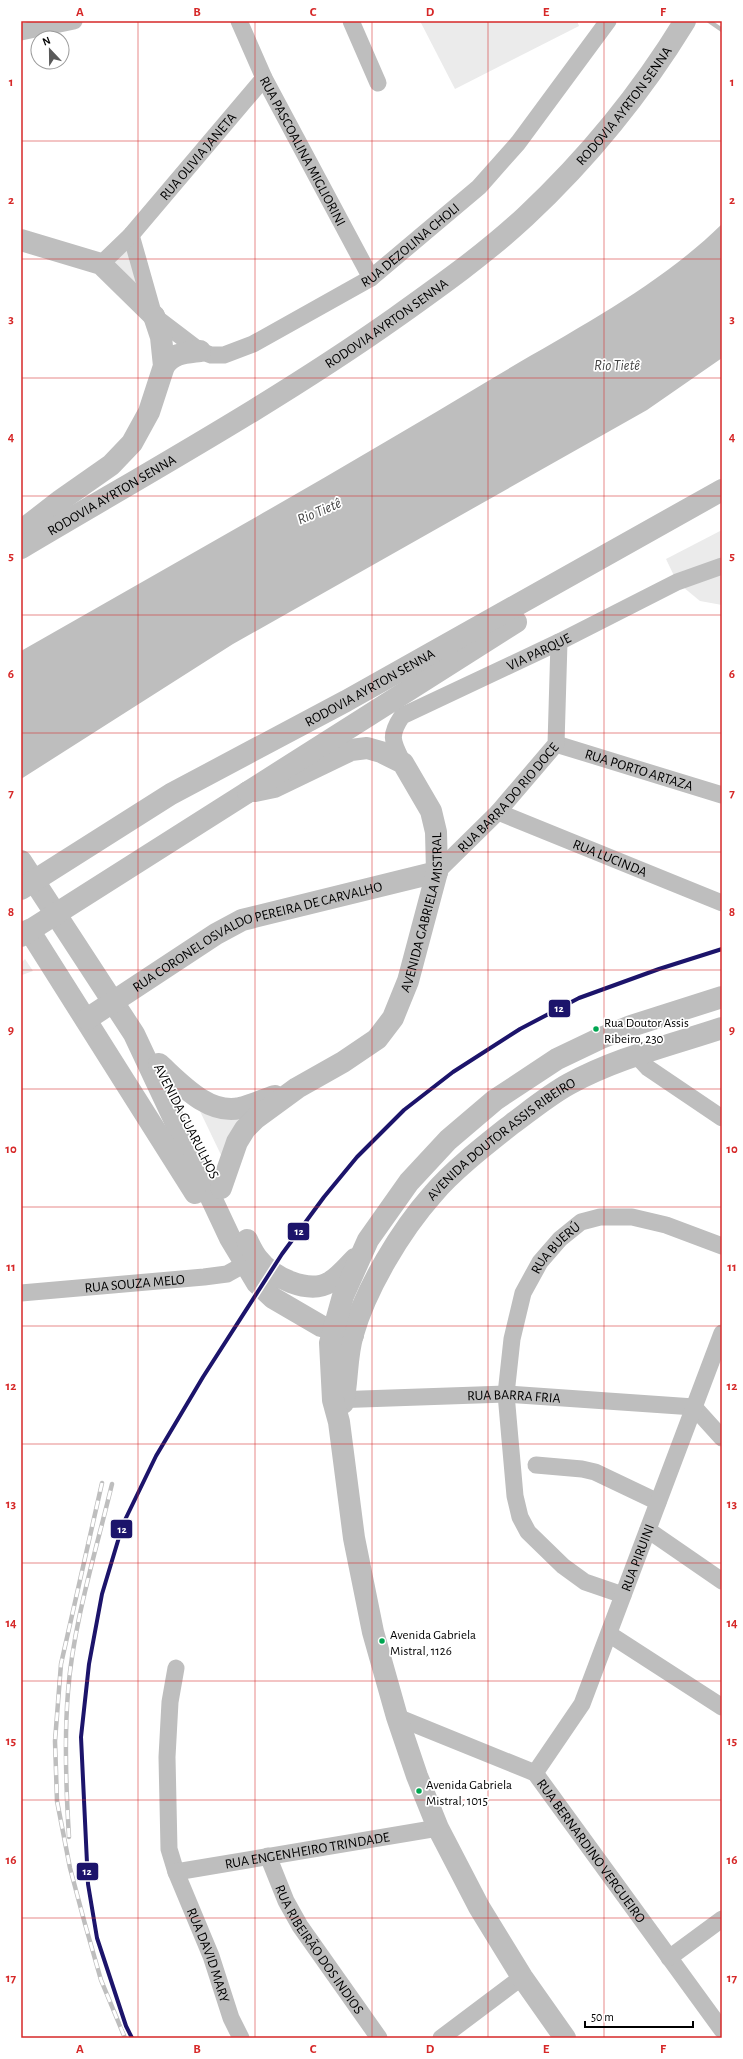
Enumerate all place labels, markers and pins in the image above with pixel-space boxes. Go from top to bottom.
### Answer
place label: Rua Doutor Assis Ribeiro, 230 [604,1017,689,1046]
marker: Rua Doutor Assis Ribeiro, 230 [591,1024,601,1034]
place label: Avenida Gabriela Mistral, 1126 [390,1629,476,1658]
marker: Avenida Gabriela Mistral, 1126 [377,1636,387,1646]
place label: Avenida Gabriela Mistral, 1015 [426,1779,512,1808]
marker: Avenida Gabriela Mistral, 1015 [414,1786,424,1796]

